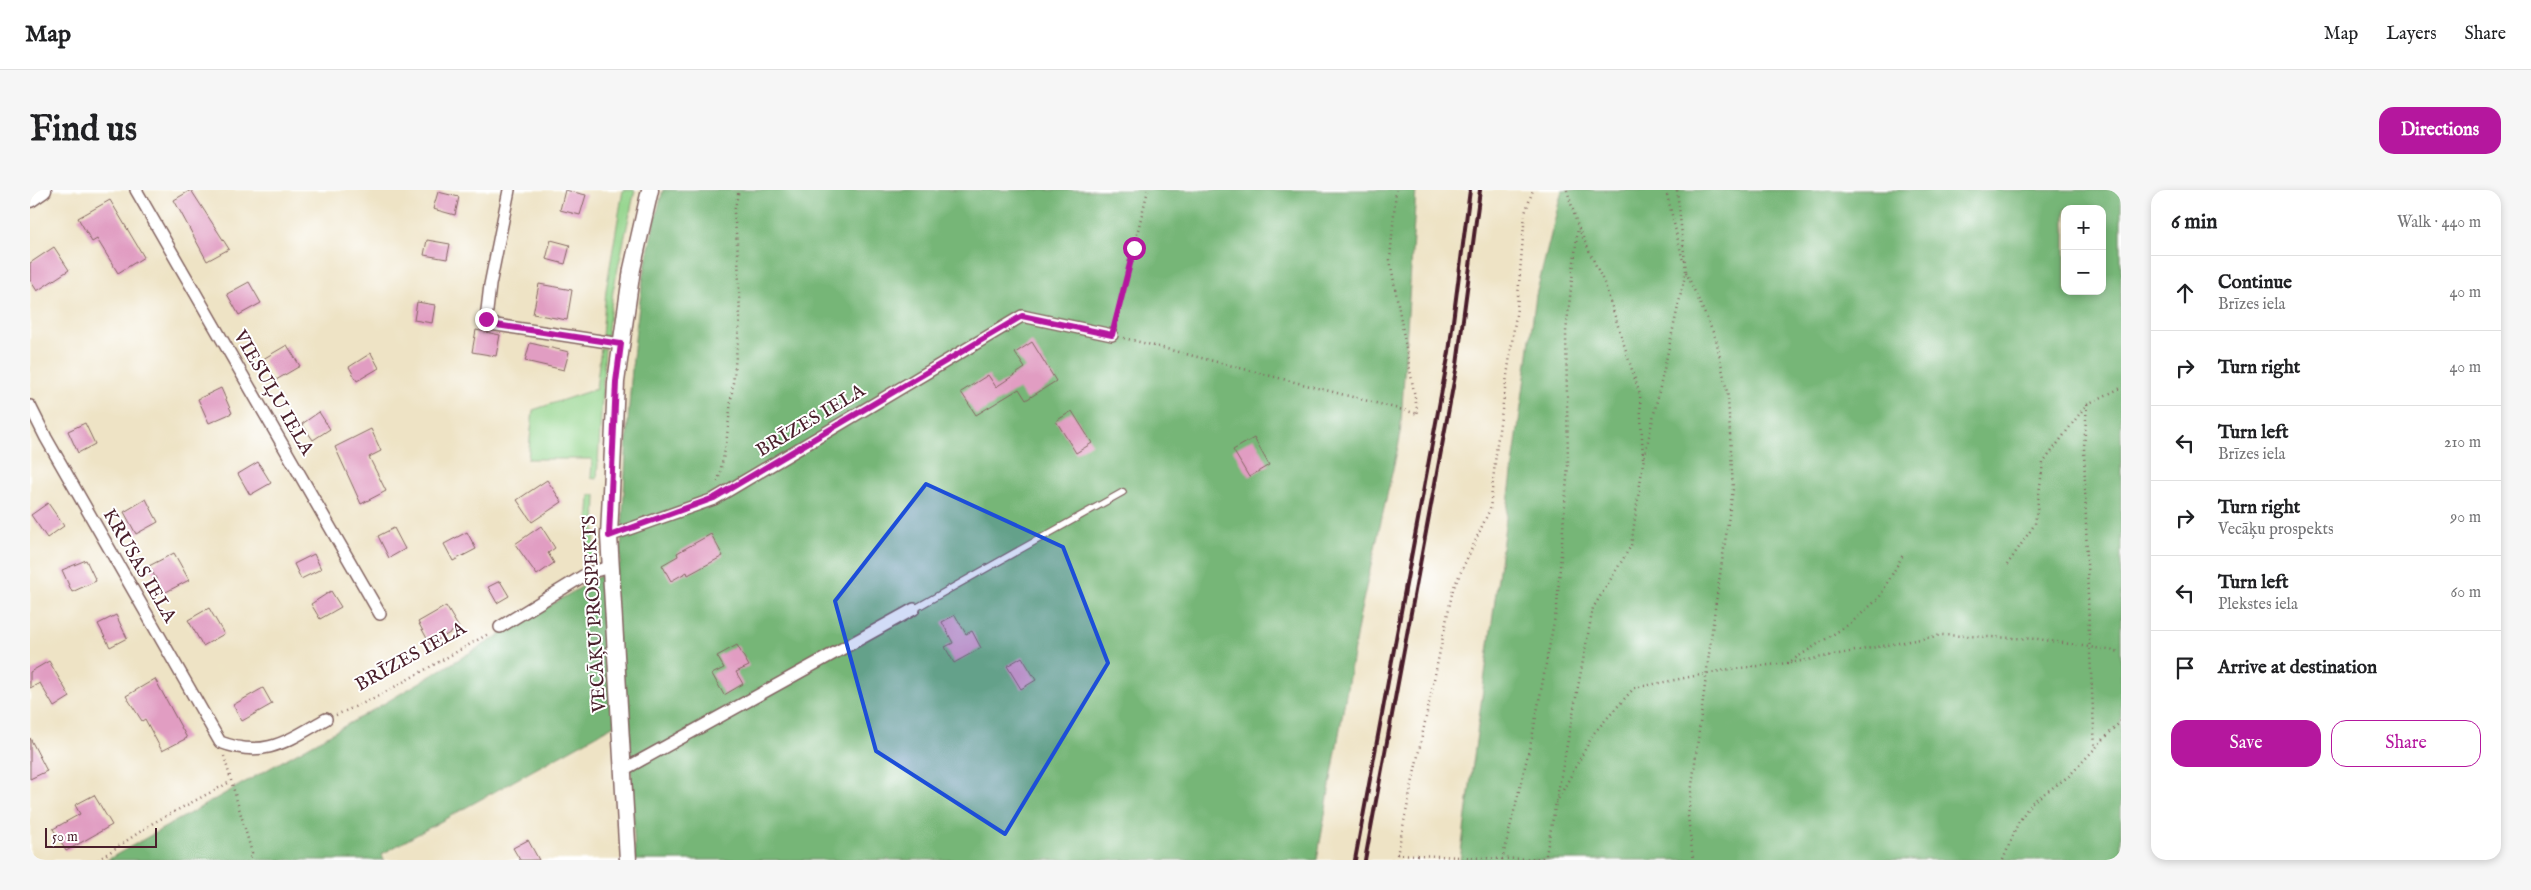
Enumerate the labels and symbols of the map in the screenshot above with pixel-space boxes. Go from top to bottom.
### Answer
route start [1123,237,1146,260]
route end [475,308,498,331]
street label: VIESUĻU IELA [227,325,319,461]
street label: BRĪZES IELA [752,378,871,463]
street label: KRUSAS IELA [97,505,182,628]
street label: VECĀĶU PROSPEKTS [578,515,612,714]
street label: BRĪZES IELA [351,616,472,697]
scale bar [45,825,158,848]

